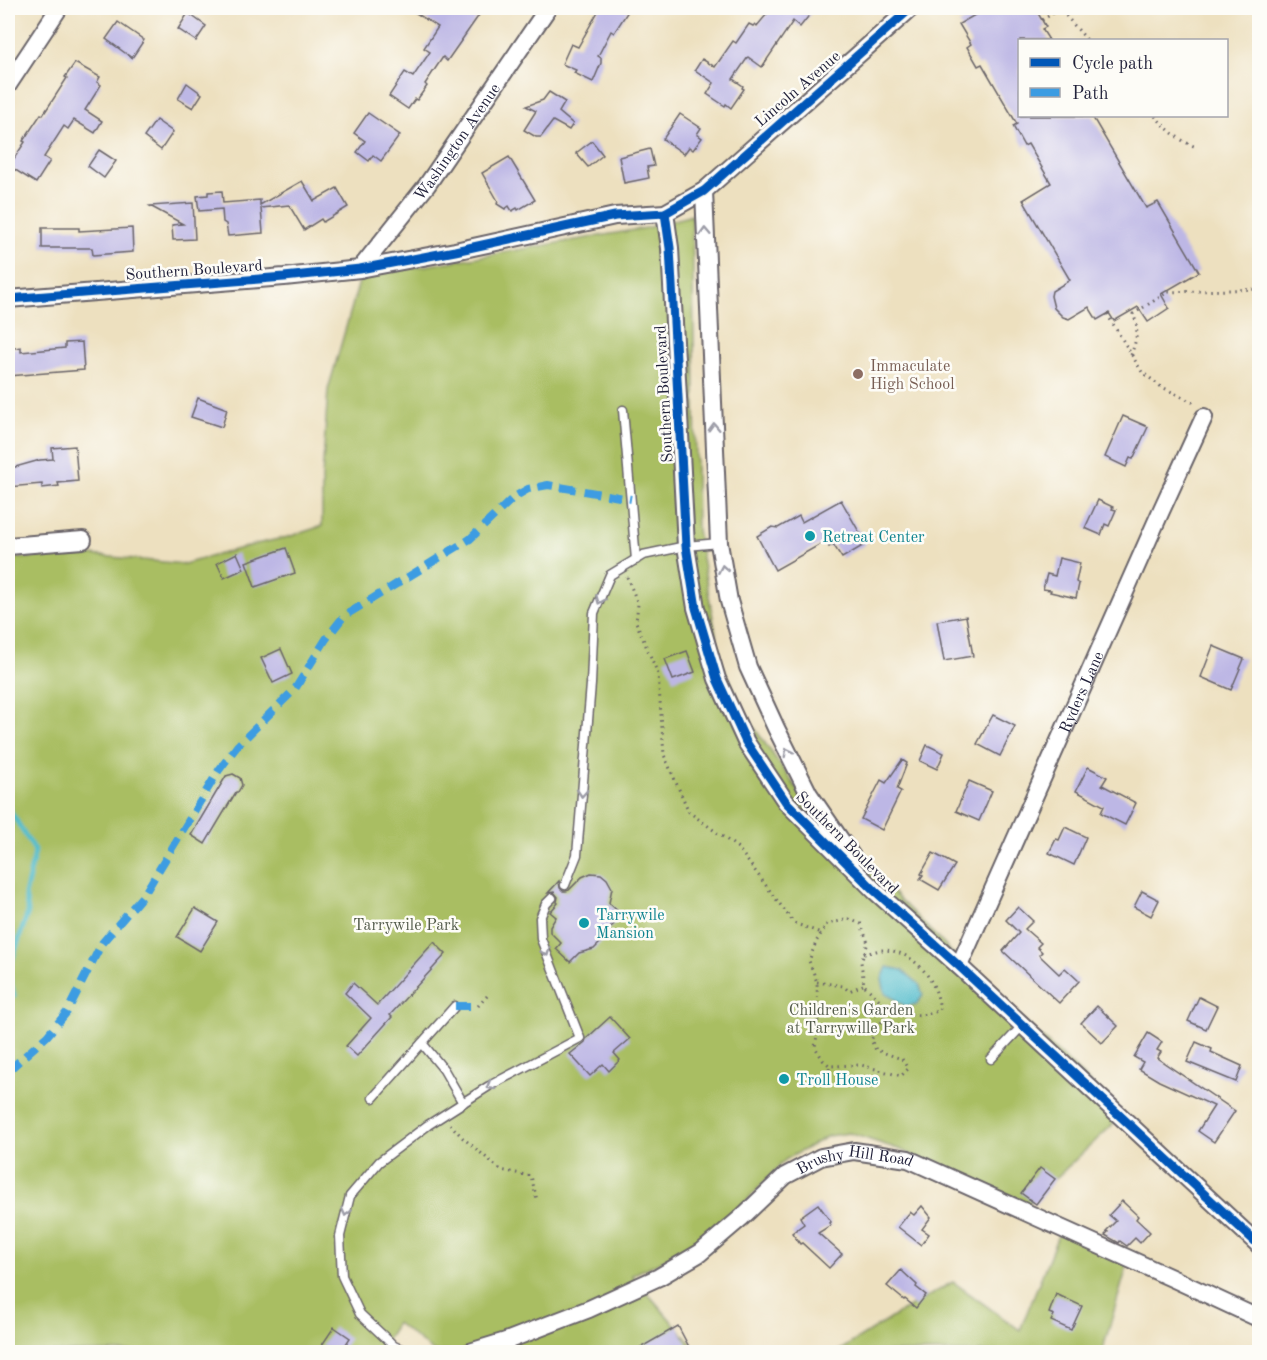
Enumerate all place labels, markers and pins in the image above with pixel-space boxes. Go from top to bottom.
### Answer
place label: Immaculate High School [870,359,955,393]
marker: Immaculate High School [851,367,865,381]
marker: Retreat Center [803,529,817,543]
place label: Retreat Center [822,530,925,546]
place label: Tarrywile Mansion [596,908,665,942]
marker: Tarrywile Mansion [577,916,591,930]
marker: Troll House [777,1072,791,1086]
place label: Troll House [796,1073,878,1089]

